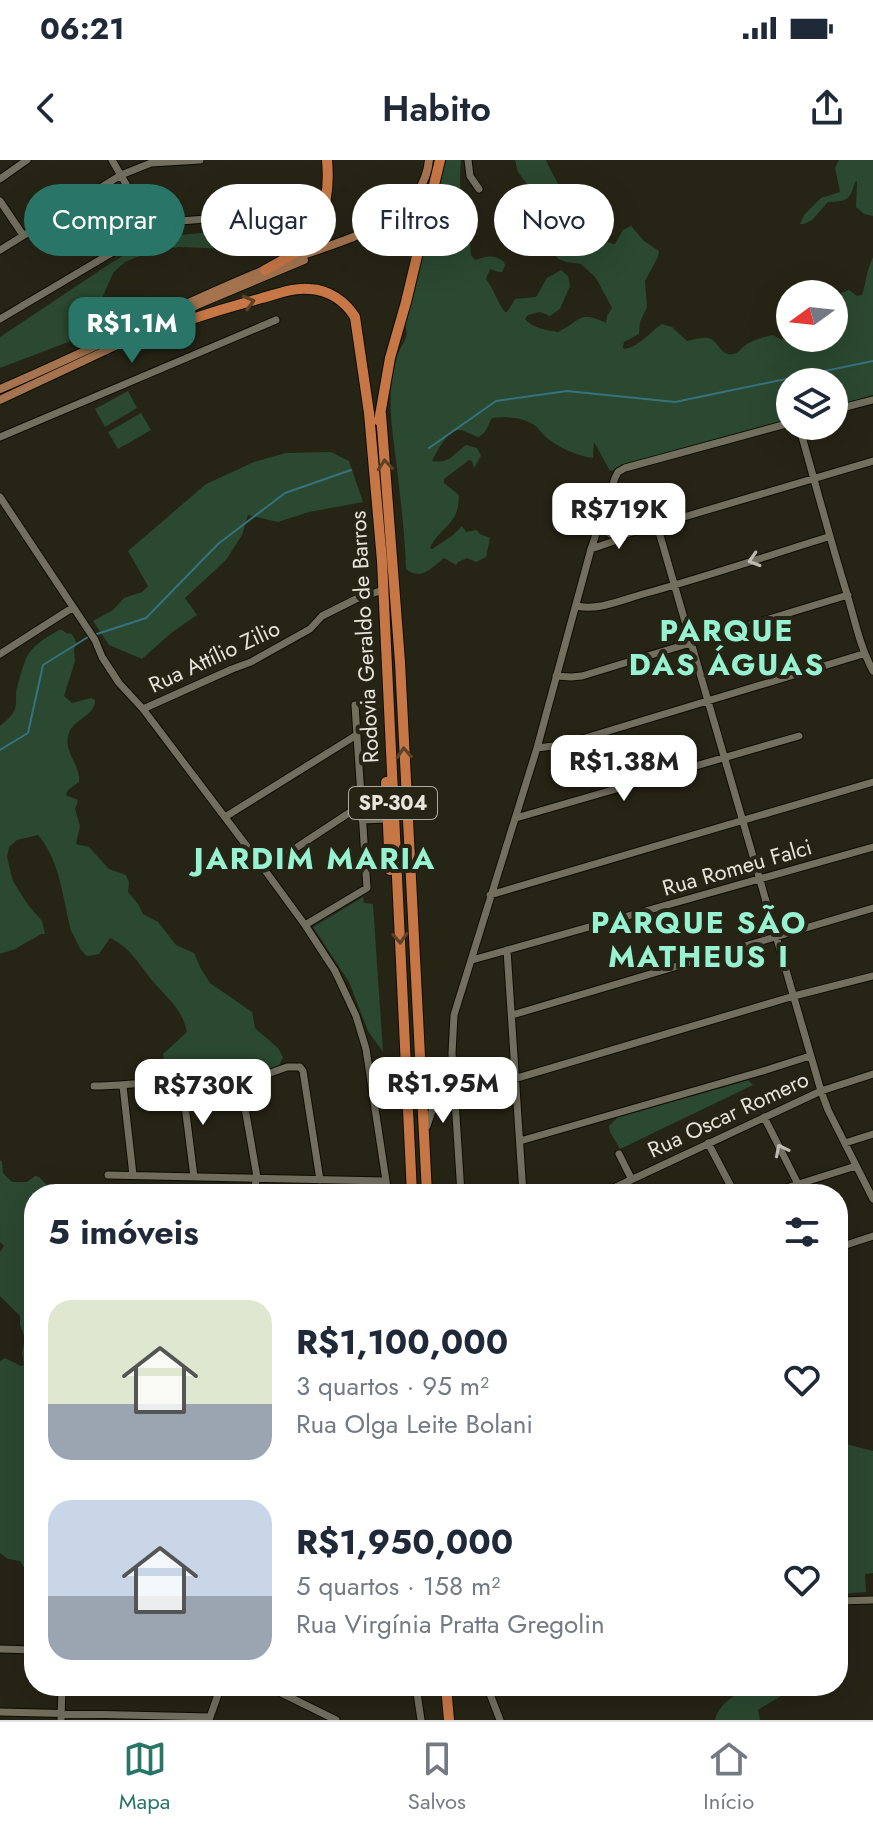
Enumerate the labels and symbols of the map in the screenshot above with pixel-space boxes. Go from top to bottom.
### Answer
north arrow [776,280,848,352]
one-way arrow [241,294,255,311]
pin: R$1.1M [67,297,197,365]
one-way arrow [377,458,394,471]
pin: R$719K [554,483,684,551]
street label: Rodovia Geraldo de Barros [341,510,387,764]
one-way arrow [748,551,761,567]
district label: PARQUE DAS ÁGUAS [629,609,825,686]
street label: Rua Attílio Zilio [143,612,285,700]
pin: R$1.38M [550,735,698,803]
one-way arrow [396,746,413,759]
road number: SP-304 [349,787,437,819]
street label: Rua Romeu Falci [658,830,816,904]
district label: JARDIM MARIA [189,837,436,880]
district label: PARQUE SÃO MATHEUS I [591,901,807,978]
one-way arrow [391,932,408,945]
pin: R$1.95M [369,1057,517,1125]
pin: R$730K [138,1059,268,1127]
street label: Rua Oscar Romero [642,1063,814,1165]
one-way arrow [775,1144,791,1159]

